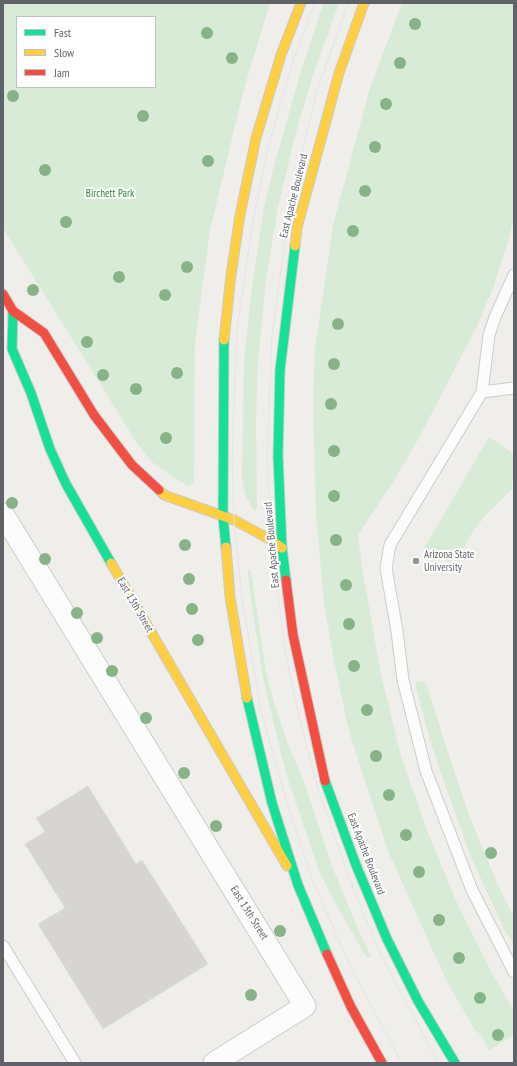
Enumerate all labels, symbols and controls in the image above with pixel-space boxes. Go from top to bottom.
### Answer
legend [16,16,156,88]
text: Fast [54,25,71,40]
text: Slow [54,45,74,60]
text: Jam [54,65,70,80]
street label: East Apache Boulevard [277,153,311,239]
park label: Birchett Park [86,187,134,201]
street label: East Apache Boulevard [262,501,282,589]
place label: Arizona State University [424,548,474,574]
marker: Arizona State University [411,556,421,566]
street label: East 13th Street [114,575,156,635]
street label: East Apache Boulevard [344,811,388,897]
street label: East 13th Street [227,884,271,942]

